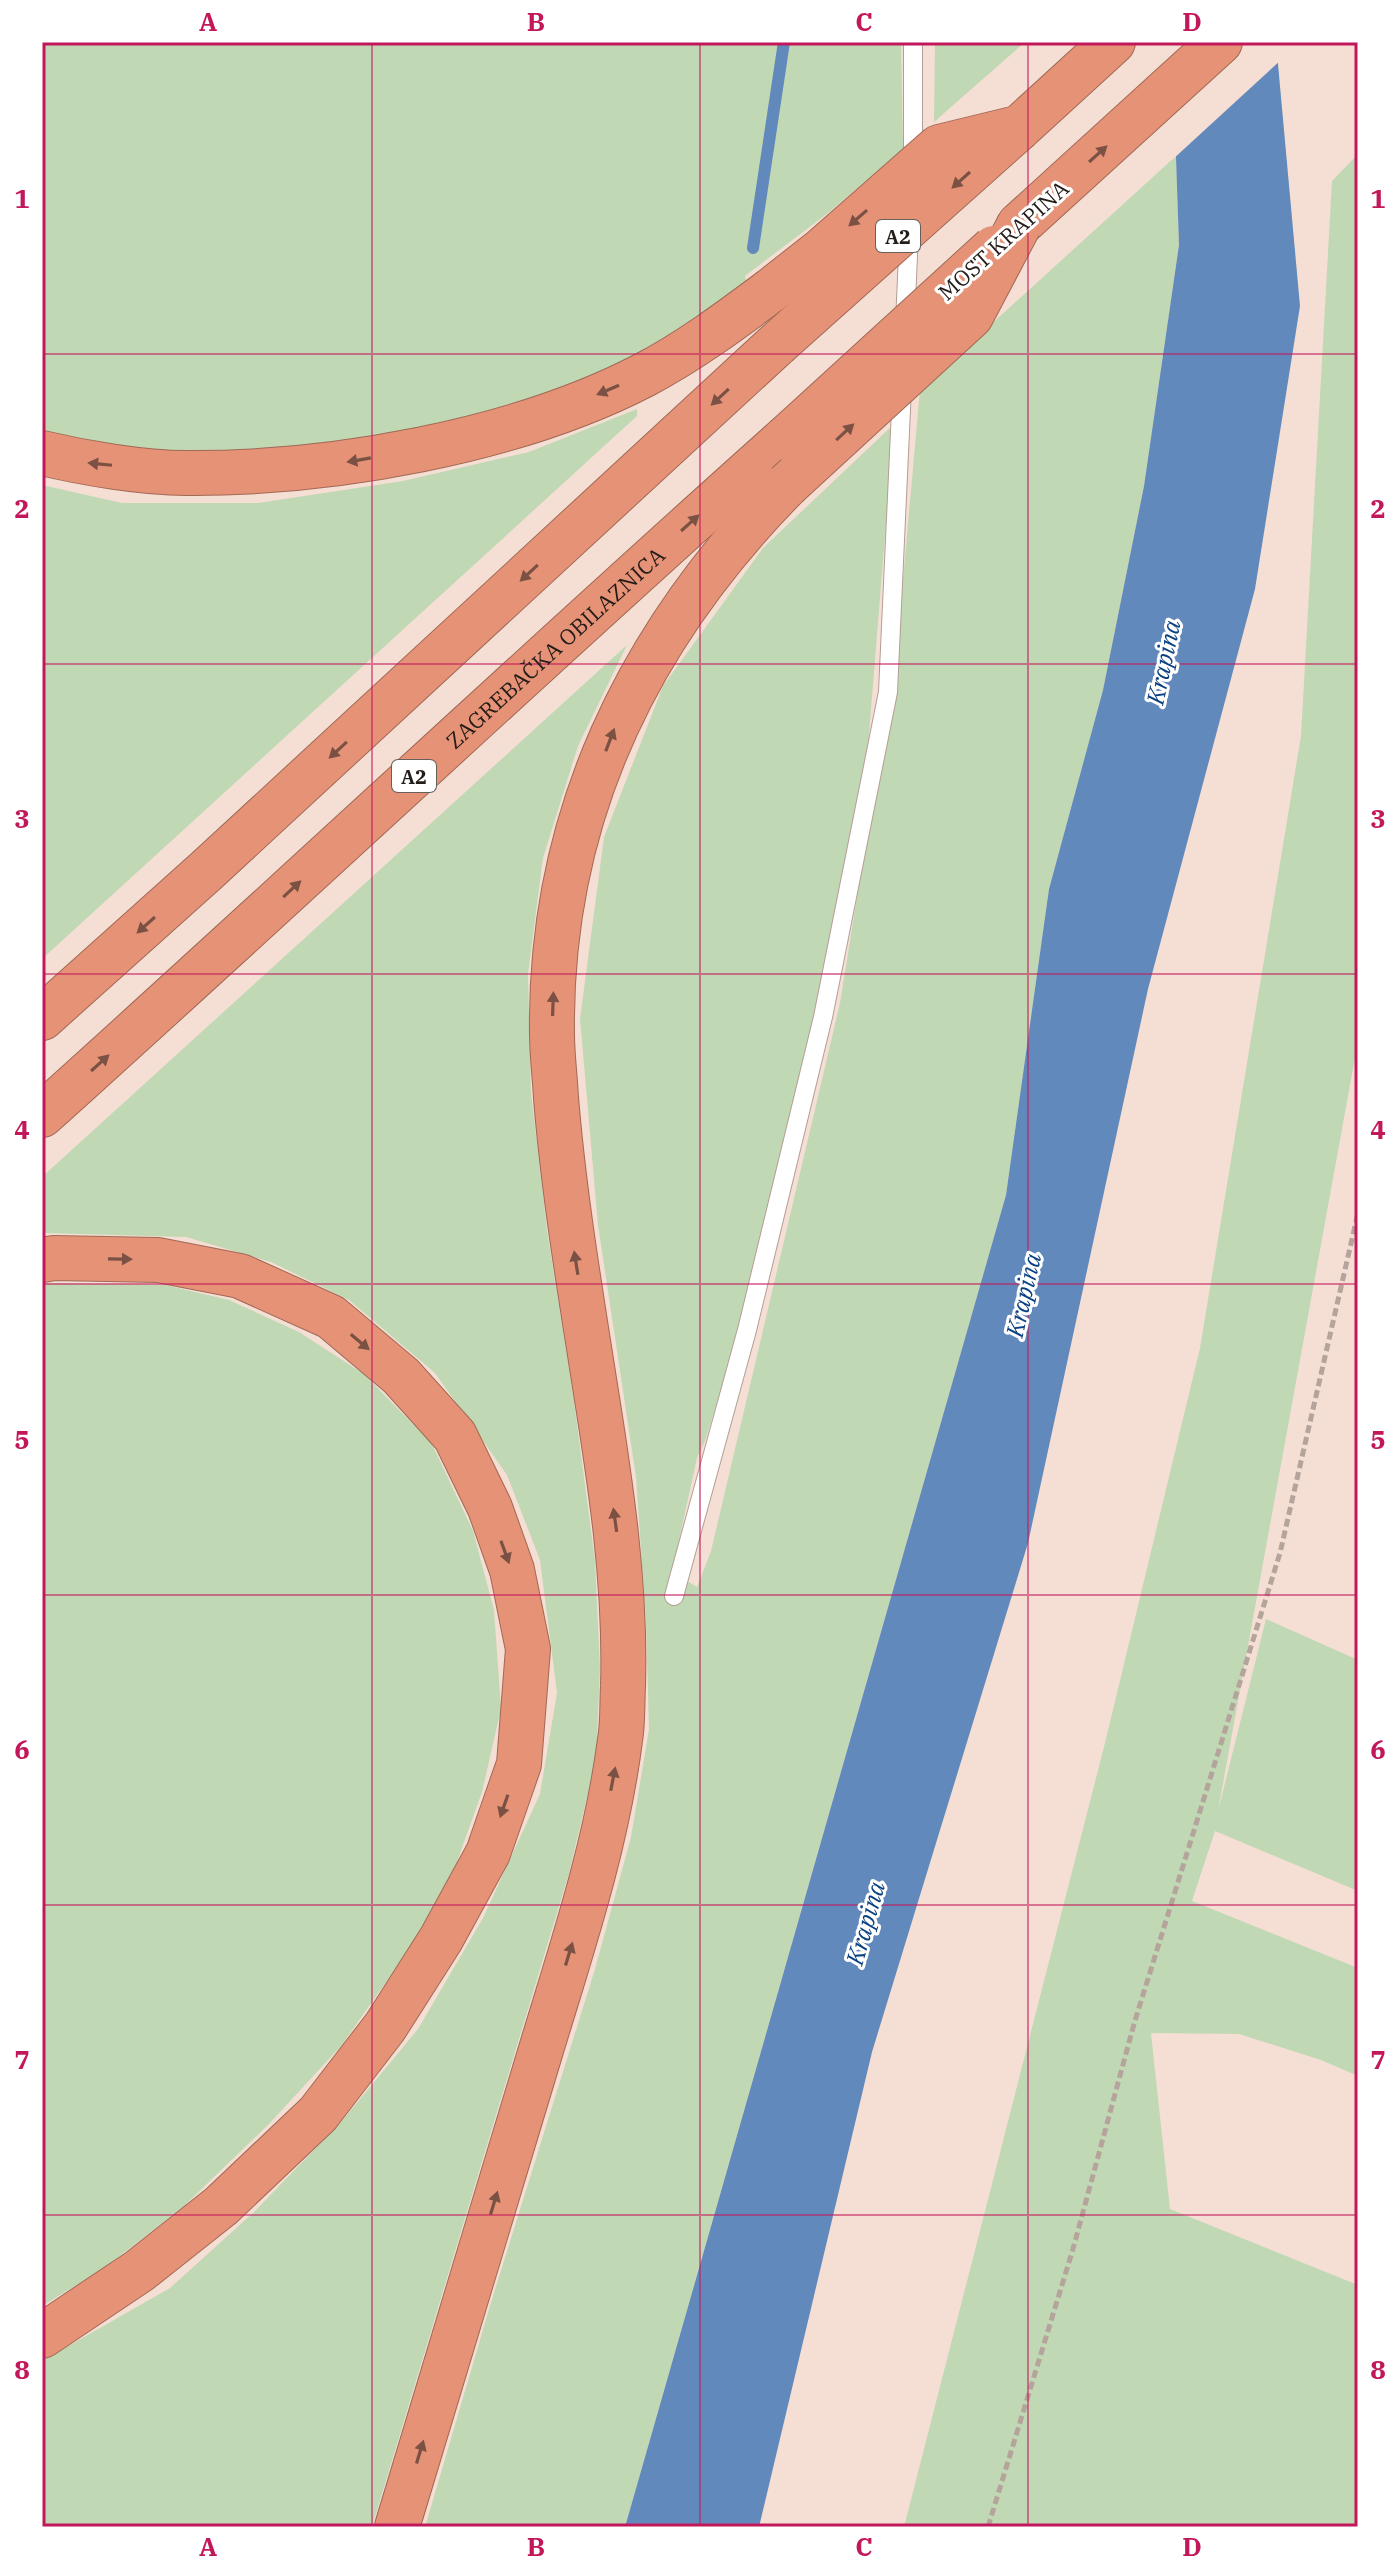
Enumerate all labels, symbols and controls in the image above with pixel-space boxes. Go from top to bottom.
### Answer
text: A [199,4,217,38]
text: B [527,4,545,38]
text: C [855,4,873,38]
text: D [1182,4,1202,38]
one-way arrow [1088,145,1107,163]
one-way arrow [952,170,971,188]
street label: MOST KRAPINA [932,174,1074,306]
text: 1 [14,181,30,215]
text: 1 [1370,181,1386,215]
one-way arrow [849,209,868,227]
road number: A2 [876,220,920,252]
one-way arrow [597,384,620,397]
one-way arrow [710,388,729,406]
one-way arrow [835,424,854,442]
one-way arrow [346,454,371,466]
one-way arrow [87,457,112,470]
text: 2 [14,491,30,525]
text: 2 [1370,491,1386,525]
one-way arrow [681,515,700,533]
street label: ZAGREBAČKA OBILAZNICA [439,540,670,755]
one-way arrow [519,564,538,582]
water label: Krapina [1138,617,1188,708]
one-way arrow [604,728,617,752]
one-way arrow [328,740,347,758]
road number: A2 [392,760,436,792]
text: 3 [14,801,30,835]
text: 3 [1370,801,1386,835]
one-way arrow [283,880,302,898]
one-way arrow [136,916,155,934]
one-way arrow [546,991,559,1016]
one-way arrow [90,1055,109,1073]
text: 4 [14,1112,30,1146]
text: 4 [1370,1112,1386,1146]
one-way arrow [569,1250,582,1275]
water label: Krapina [998,1250,1048,1341]
one-way arrow [108,1253,133,1266]
one-way arrow [350,1333,370,1350]
text: 5 [14,1422,30,1456]
text: 5 [1370,1422,1386,1456]
one-way arrow [608,1507,621,1532]
one-way arrow [500,1540,512,1564]
text: 6 [14,1732,30,1766]
text: 6 [1370,1732,1386,1766]
one-way arrow [608,1766,620,1791]
one-way arrow [498,1794,510,1818]
water label: Krapina [838,1878,892,1969]
one-way arrow [563,1942,576,1966]
text: 7 [14,2042,30,2076]
text: 7 [1370,2042,1386,2076]
one-way arrow [488,2191,501,2215]
text: 8 [14,2352,30,2386]
text: 8 [1370,2352,1386,2386]
one-way arrow [414,2440,427,2464]
text: A [199,2529,217,2563]
text: B [527,2529,545,2563]
text: C [855,2529,873,2563]
text: D [1182,2529,1202,2563]

